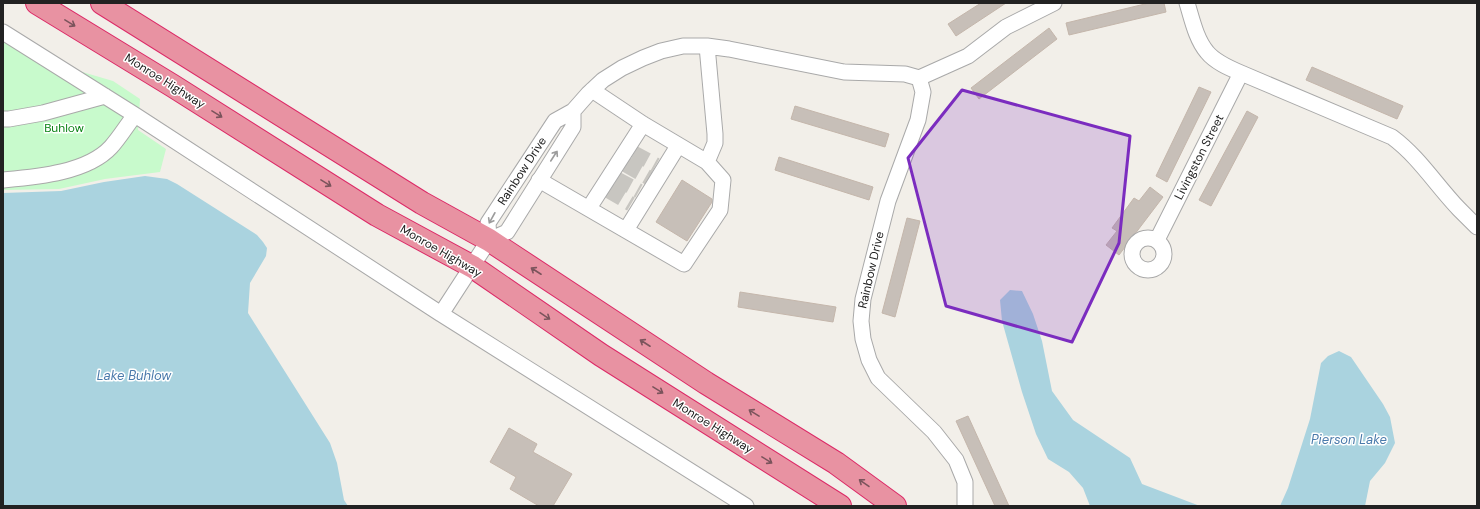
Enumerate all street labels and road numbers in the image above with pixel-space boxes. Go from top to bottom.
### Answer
street label: Monroe Highway [122,50,209,112]
street label: Livingston Street [1171,111,1227,202]
street label: Rainbow Drive [494,134,550,208]
street label: Monroe Highway [397,221,485,281]
street label: Rainbow Drive [854,230,888,310]
street label: Monroe Highway [670,395,757,457]

